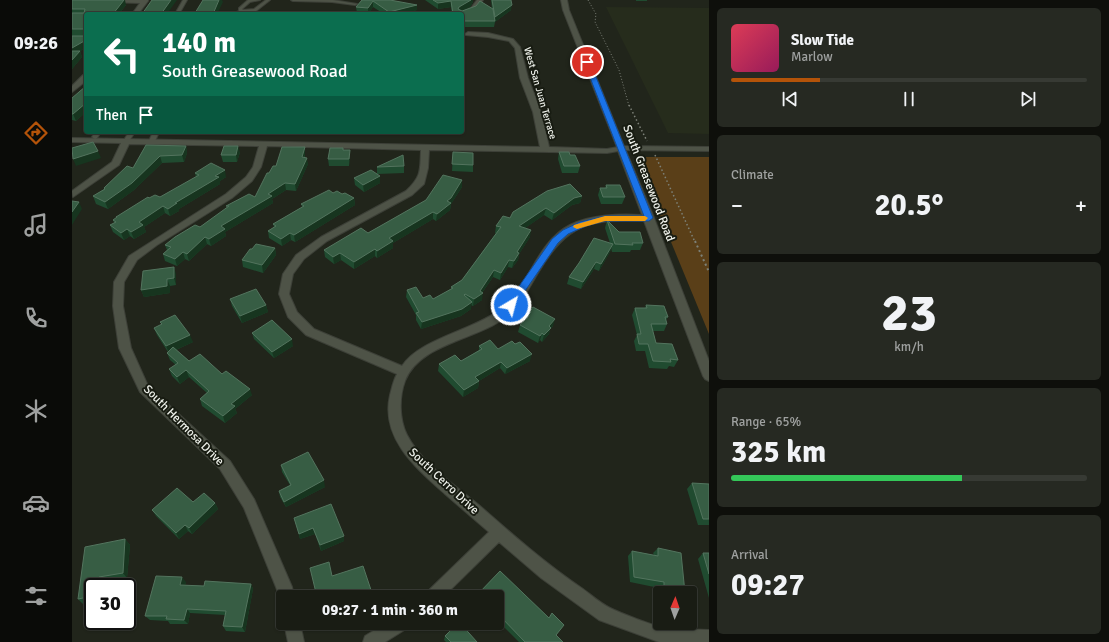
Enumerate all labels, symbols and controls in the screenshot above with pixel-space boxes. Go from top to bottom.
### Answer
text: 140 m [162,26,236,60]
icon: left [96,28,148,80]
text: Slow Tide [791,31,854,49]
text: 09:26 [14,32,58,54]
pin [570,45,604,79]
street label: West San Juan Terrace [521,46,559,141]
text: Marlow [791,49,833,65]
icon: arrive [576,51,598,73]
text: South Greasewood Road [162,60,347,82]
icon: previous [779,88,801,110]
icon: pause [898,88,920,110]
icon: next [1017,88,1039,110]
icon: arrive [135,104,157,126]
text: Then [96,106,127,124]
icon: directions [22,119,50,147]
street label: South Greasewood Road [619,123,678,244]
text: Climate [731,167,774,183]
text: 20.5° [874,187,944,224]
text: − [731,192,743,219]
text: + [1075,192,1087,219]
icon: music [22,211,50,239]
text: 23 [881,281,937,345]
position arrow [490,284,532,326]
icon: phone [22,304,50,332]
text: km/h [894,339,924,355]
street label: South Hermosa Drive [140,382,227,469]
icon: climate [22,397,50,425]
text: Range · 65% [731,414,801,430]
text: 325 km [731,434,826,471]
street label: South Cerro Drive [406,445,482,518]
icon: car [22,489,50,517]
text: Arrival [731,547,768,563]
text: 09:27 [731,567,805,604]
speed limit sign: 30 [84,578,136,630]
icon: filters [22,582,50,610]
north arrow [653,586,697,630]
map controls [653,586,697,630]
text: 09:27 · 1 min · 360 m [322,601,458,619]

